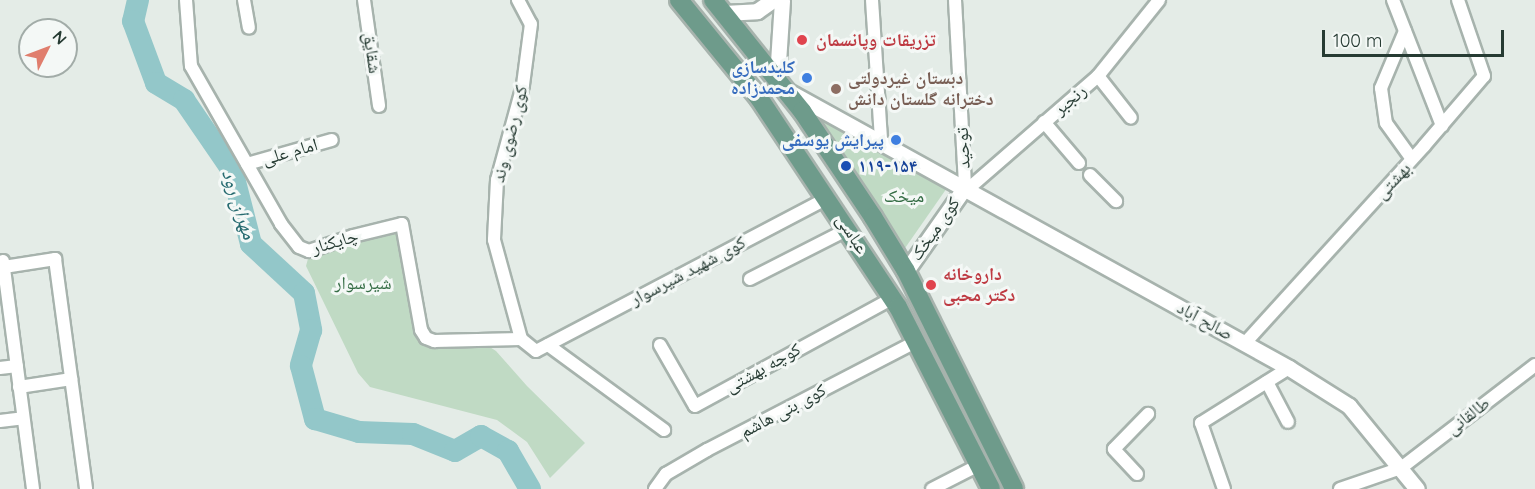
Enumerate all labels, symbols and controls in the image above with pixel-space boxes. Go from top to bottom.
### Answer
north arrow [18,18,78,78]
scale bar [1325,18,1506,56]
text: N [49,26,71,48]
place label: تزریقات وپانسمان [816,29,936,51]
text: 100 m [1333,29,1382,52]
street label: شقایق [358,31,386,75]
marker: تزریقات وپانسمان [793,31,811,49]
place label: کلیدسازی محمدزاده [731,57,795,100]
place label: دبستان غیردولتی دخترانه گلستان دانش [848,68,994,110]
marker: کلیدسازی محمدزاده [800,71,814,85]
street label: رنجبر [1049,80,1091,120]
marker: دبستان غیردولتی دخترانه گلستان دانش [829,82,843,96]
street label: کوی رضوی وند [487,83,533,185]
street label: توحید [951,127,975,169]
place label: پیرایش یوسفی [782,129,884,151]
marker: پیرایش یوسفی [889,133,903,147]
street label: امام علی [260,134,320,170]
place label: ۱۱۹-۱۵۴ [858,155,918,177]
street label: بهشتی [1371,158,1415,204]
marker: ۱۱۹-۱۵۴ [839,159,853,173]
water label: مهران رود [217,166,263,242]
park label: میخک [884,185,924,207]
street label: کوی میخک [905,193,965,265]
street label: عباسى [831,210,873,258]
street label: چایکنار [309,225,361,259]
street label: کوی شهید شیرسوار [627,231,749,311]
place label: داروخانه دکتر محبی [943,264,1015,306]
park label: شیرسوار [334,272,392,294]
marker: داروخانه دکتر محبی [924,278,938,292]
street label: صالح آباد [1173,297,1237,345]
street label: کوچه بهشتی [721,338,805,398]
street label: کوی بنی هاشم [736,379,830,443]
street label: طالقانی [1442,392,1494,440]

